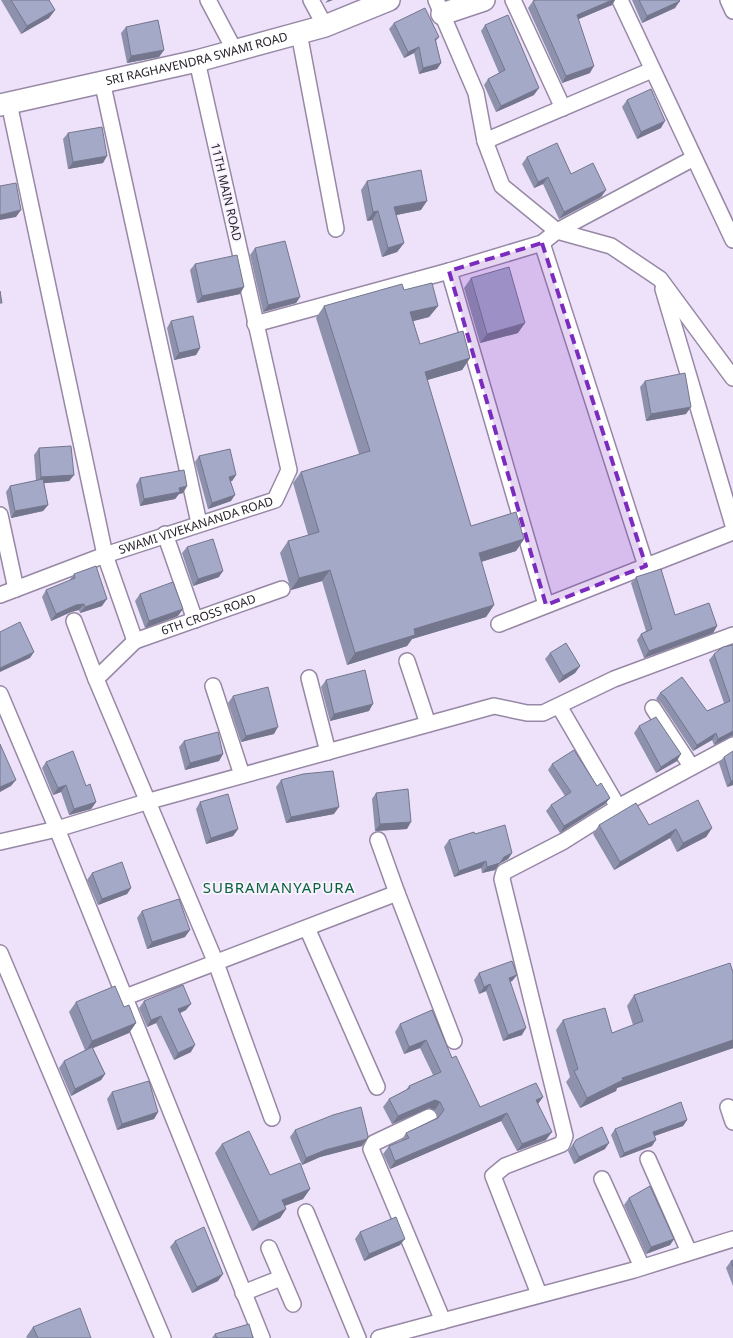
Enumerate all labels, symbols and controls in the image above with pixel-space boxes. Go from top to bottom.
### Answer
street label: SRI RAGHAVENDRA SWAMI ROAD [104,28,290,89]
street label: 11TH MAIN ROAD [207,141,246,243]
street label: SWAMI VIVEKANANDA ROAD [116,492,276,558]
street label: 6TH CROSS ROAD [159,590,258,639]
district label: SUBRAMANYAPURA [203,877,355,897]

